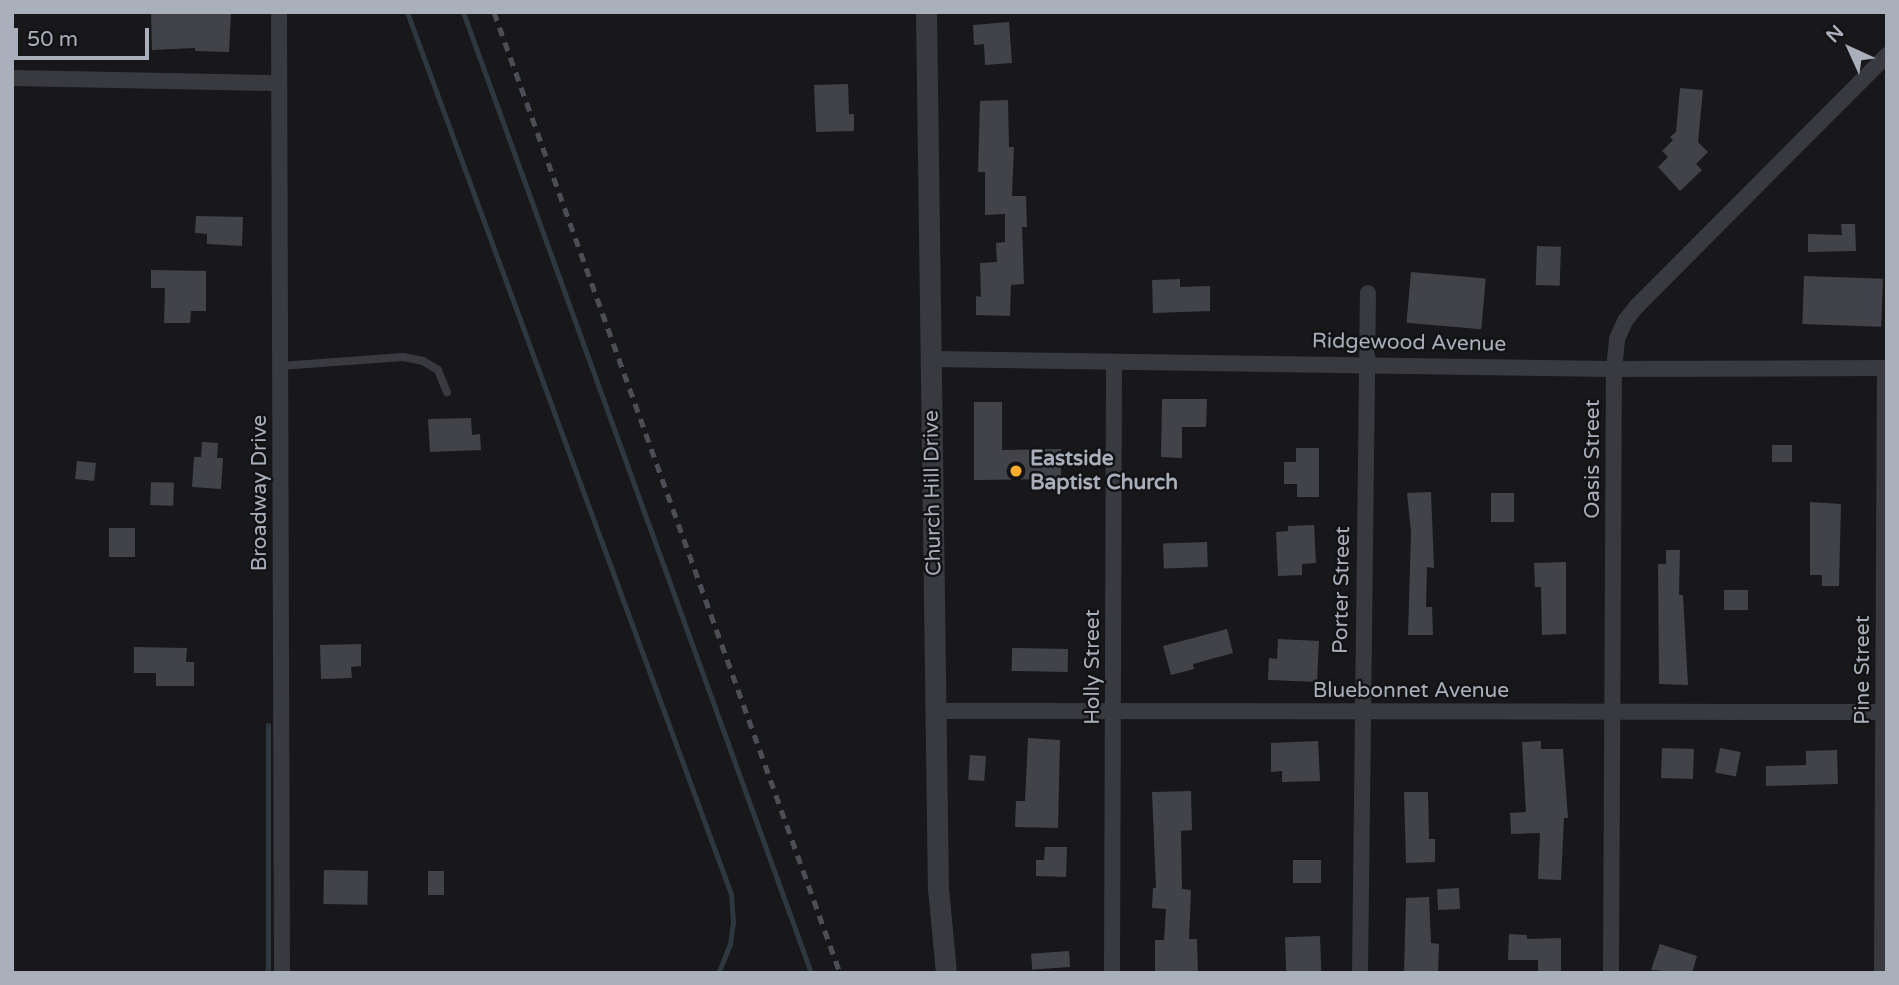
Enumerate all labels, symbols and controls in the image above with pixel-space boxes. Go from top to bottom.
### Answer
scale bar [18,14,152,58]
north arrow [1815,14,1885,84]
text: N [1822,21,1848,47]
text: 50 m [27,27,78,52]
street label: Ridgewood Avenue [1312,329,1506,357]
street label: Oasis Street [1580,399,1606,519]
street label: Church Hill Drive [919,410,947,576]
street label: Broadway Drive [247,415,273,571]
place label: Eastside Baptist Church [1030,446,1178,496]
marker: Eastside Baptist Church [1008,463,1024,479]
street label: Porter Street [1328,526,1356,654]
street label: Holly Street [1080,609,1106,725]
street label: Pine Street [1850,615,1876,725]
street label: Bluebonnet Avenue [1313,678,1509,704]

